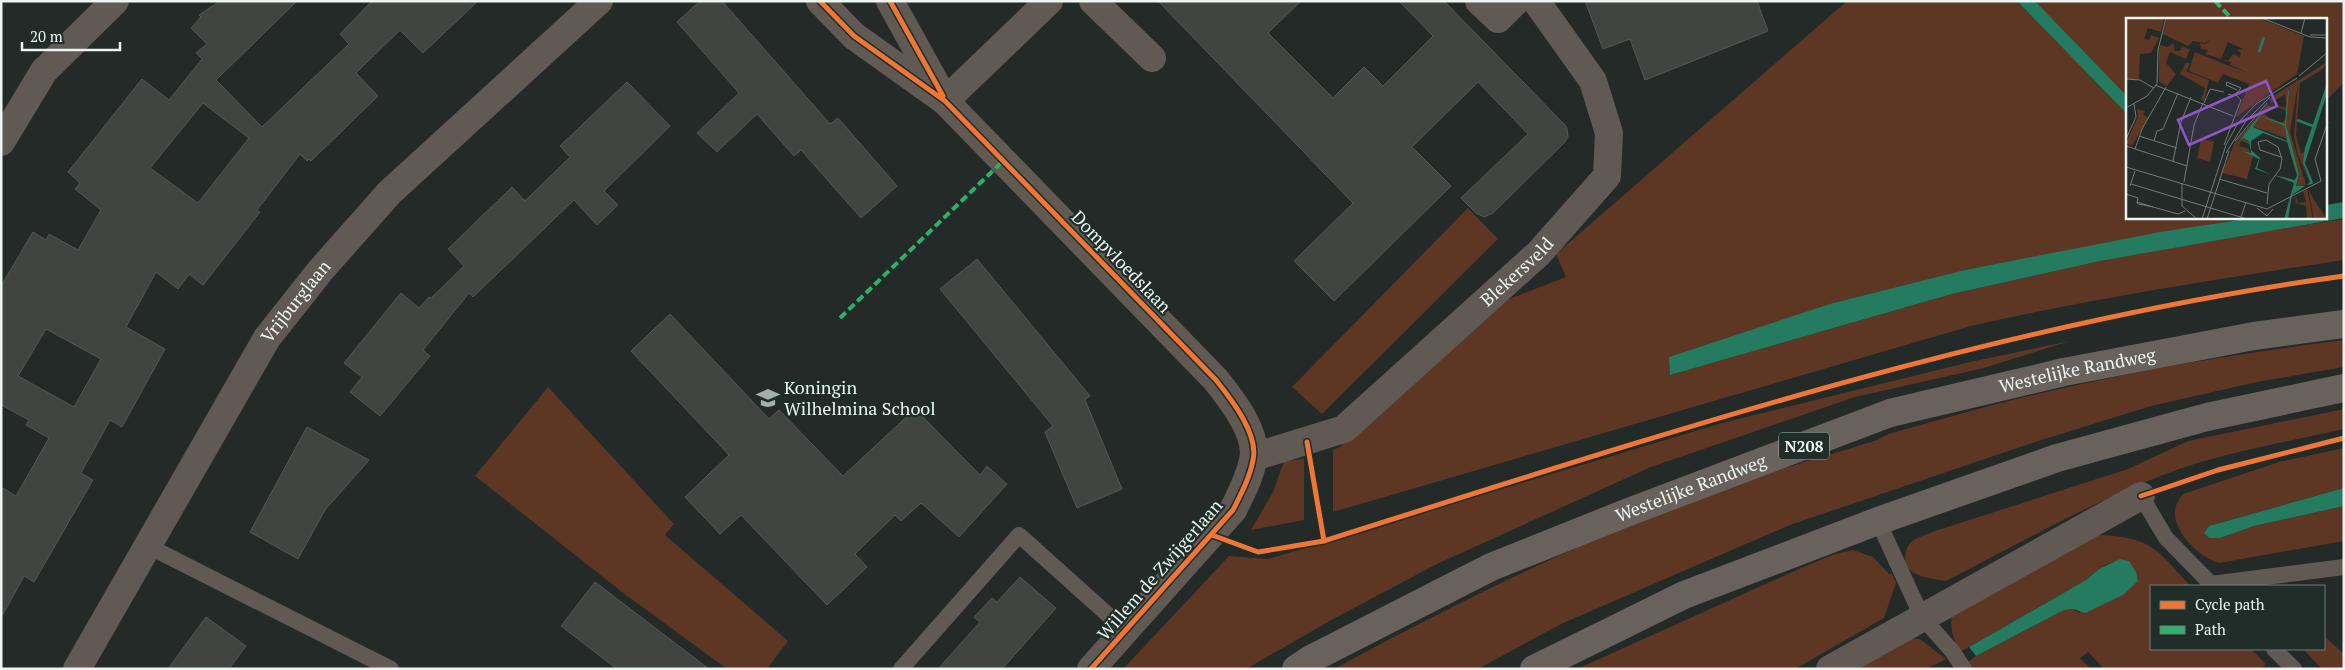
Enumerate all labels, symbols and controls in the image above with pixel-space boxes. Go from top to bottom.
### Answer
inset map [2126,18,2328,219]
scale bar [22,20,120,52]
text: 20 m [30,26,63,46]
street label: Dompvloedslaan [1067,205,1177,318]
street label: Blekersveld [1475,232,1558,311]
street label: Vrijburglaan [255,254,335,347]
street label: Westelijke Randweg [1996,342,2158,398]
place label: Koningin Wilhelmina School [784,375,936,420]
school or university icon: Koningin Wilhelmina School [755,385,781,411]
road number: N208 [1779,432,1829,460]
street label: Westelijke Randweg [1612,448,1770,527]
street label: Willem de Zwijgerlaan [1091,494,1227,645]
legend [2150,585,2325,650]
text: Cycle path [2195,594,2265,614]
text: Path [2195,619,2226,639]

